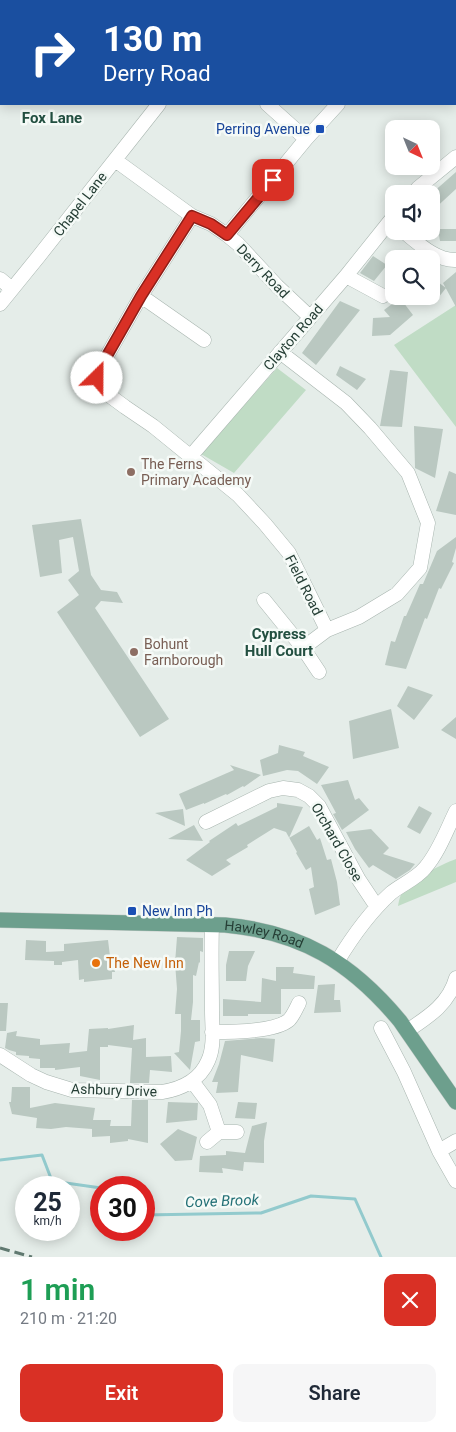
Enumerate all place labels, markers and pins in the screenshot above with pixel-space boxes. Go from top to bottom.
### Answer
place label: Perring Avenue [216,121,310,137]
marker: Perring Avenue [314,123,326,135]
pin [252,159,294,201]
place label: The Ferns Primary Academy [141,456,252,488]
marker: The Ferns Primary Academy [125,466,137,478]
place label: Bohunt Farnborough [144,636,223,668]
marker: Bohunt Farnborough [128,646,140,658]
place label: New Inn Ph [142,903,213,919]
marker: New Inn Ph [126,905,138,917]
place label: The New Inn [106,955,184,971]
marker: The New Inn [90,957,102,969]

